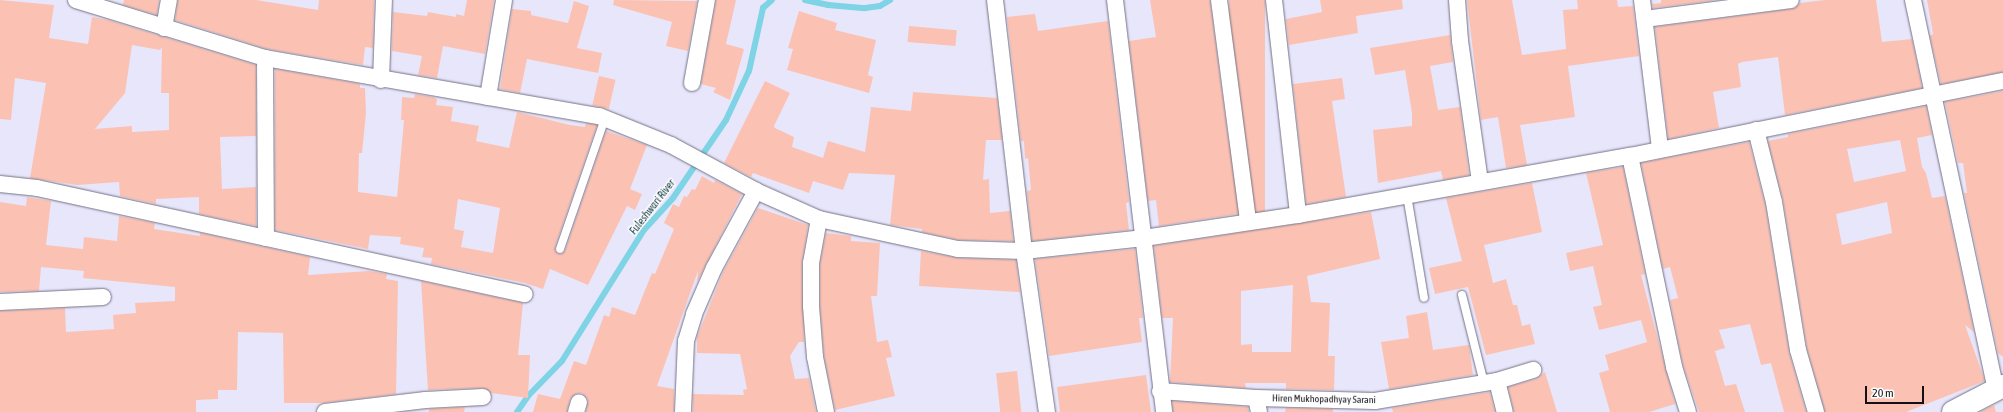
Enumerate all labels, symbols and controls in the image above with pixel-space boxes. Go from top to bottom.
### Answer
water label: Fuleshwari River [626,177,678,237]
scale bar [1867,378,1926,404]
text: 20 m [1872,386,1894,400]
street label: Hiren Mukhopadhyay Sarani [1272,392,1376,406]

